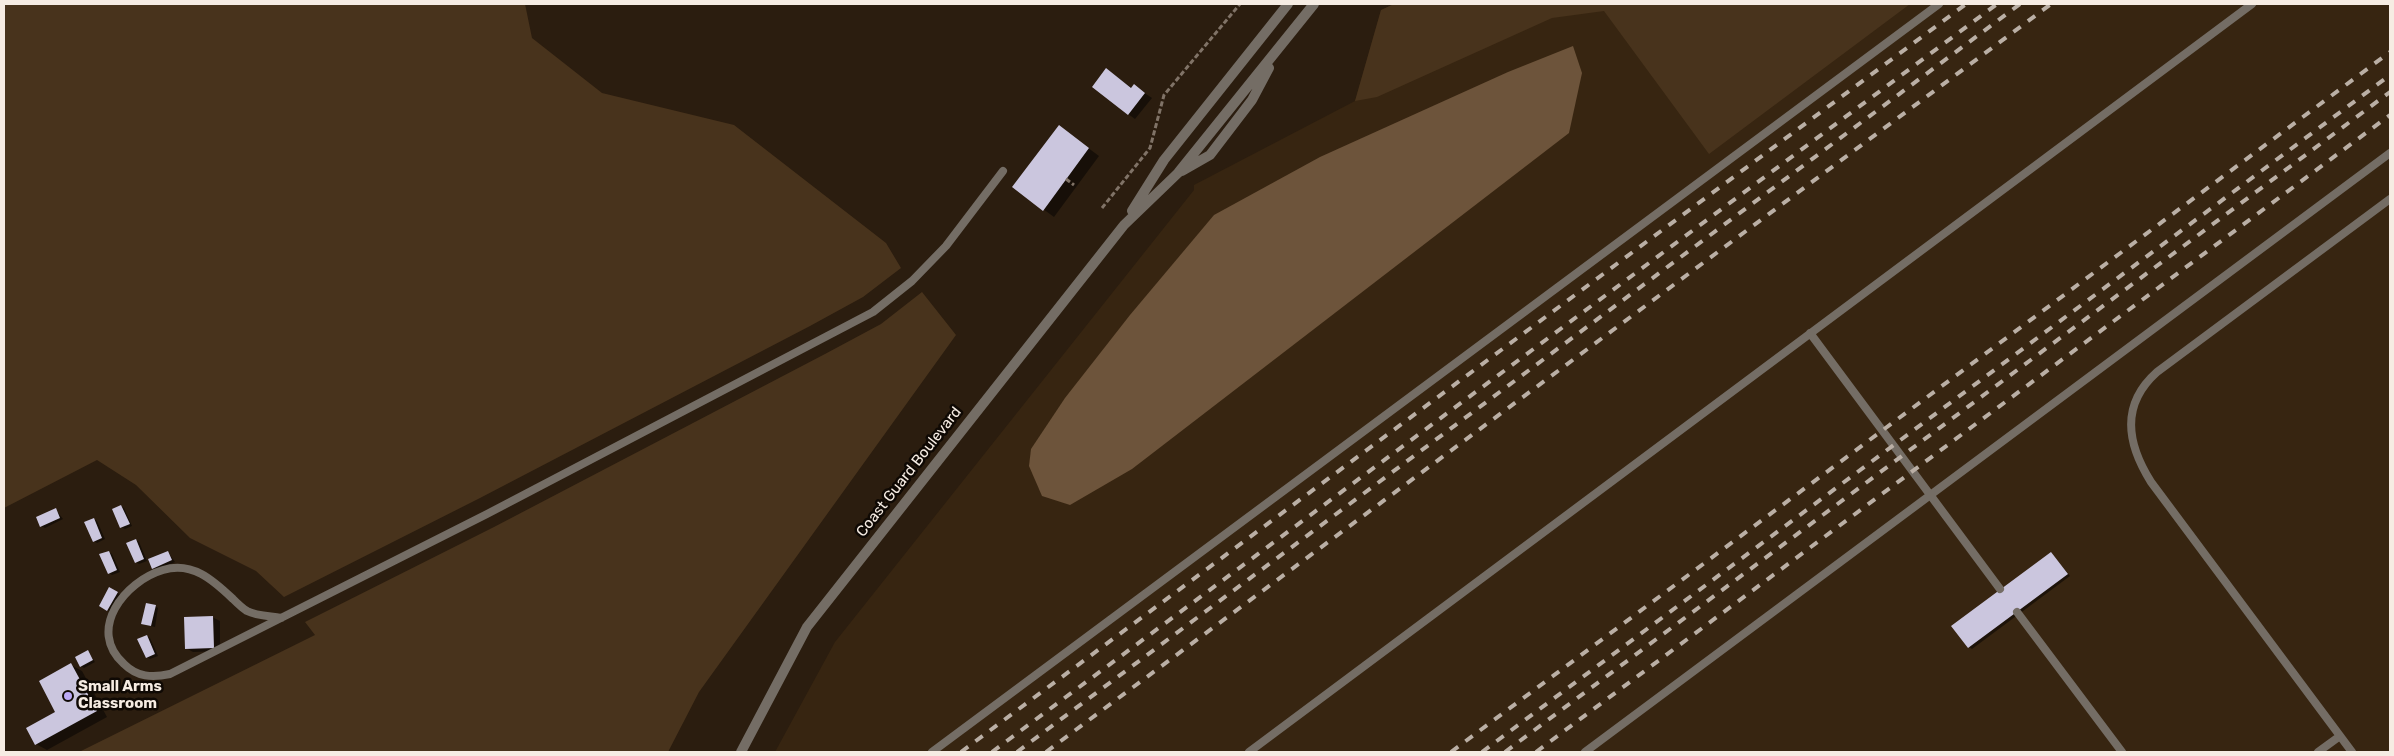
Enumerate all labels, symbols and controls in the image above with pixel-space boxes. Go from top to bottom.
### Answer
street label: Coast Guard Boulevard [853,403,965,541]
place label: Small Arms Classroom [78,678,162,713]
marker: Small Arms Classroom [62,690,74,702]

